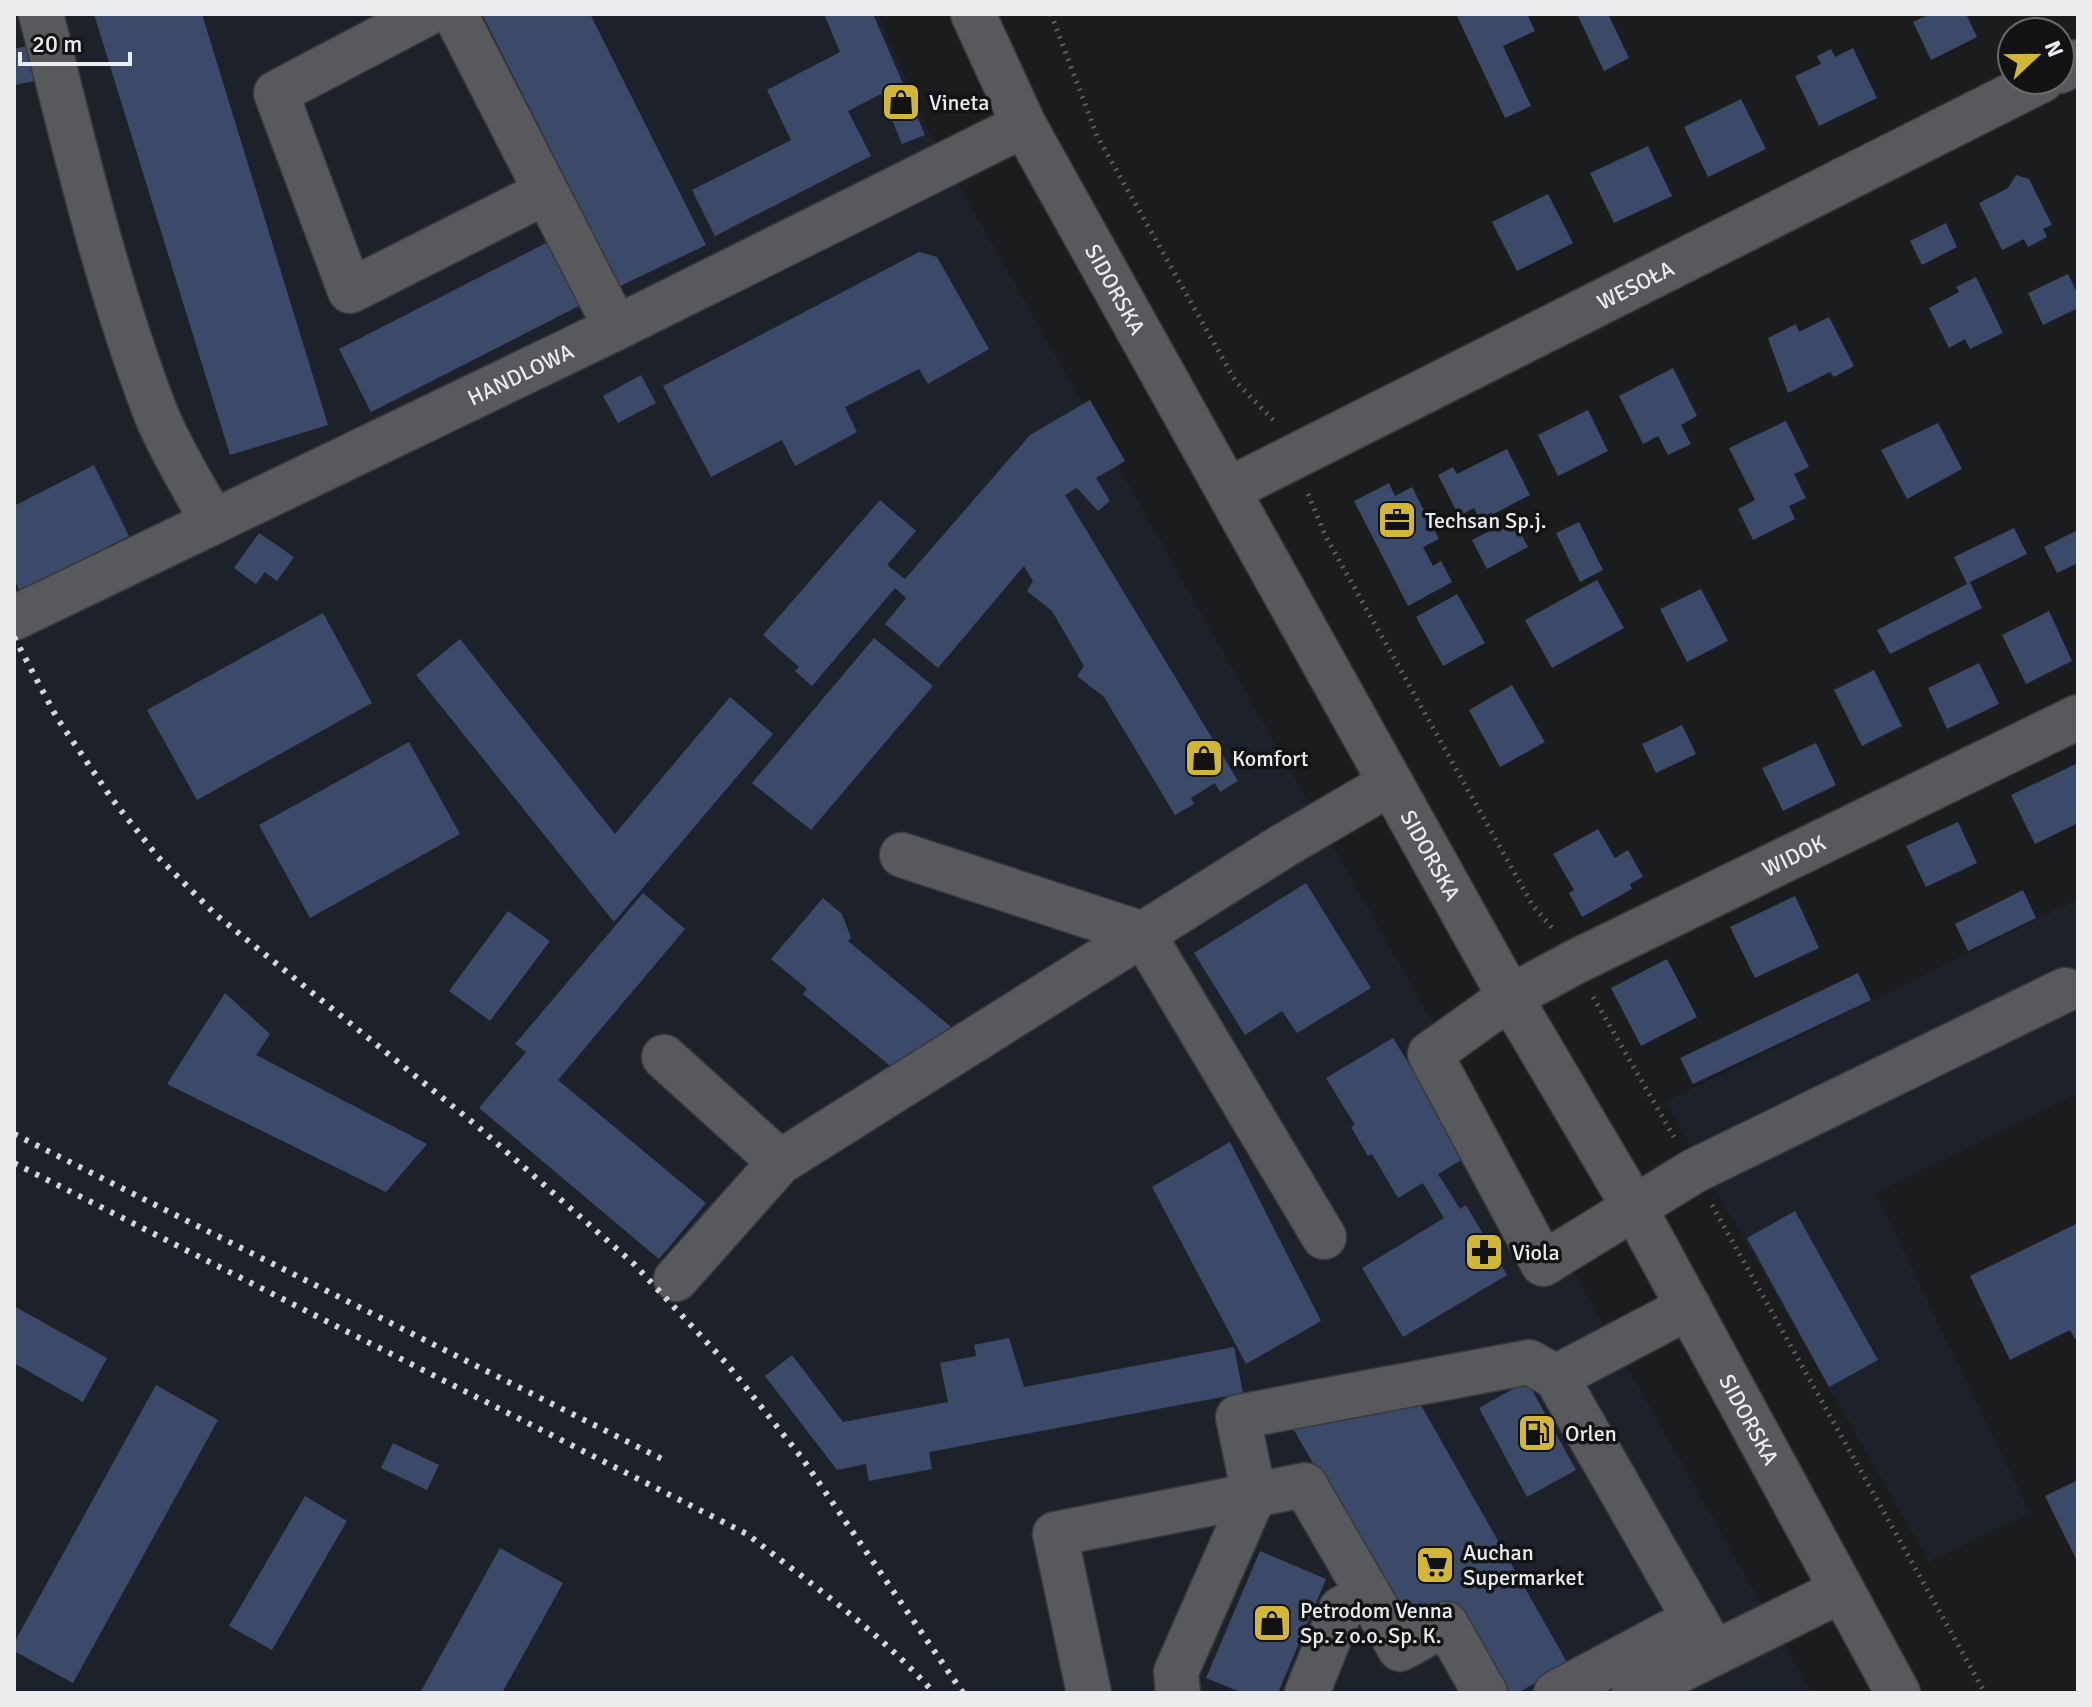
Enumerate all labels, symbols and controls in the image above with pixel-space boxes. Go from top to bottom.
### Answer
scale bar [20,16,130,66]
north arrow [1996,16,2076,96]
text: 20 m [32,29,82,59]
text: N [2039,37,2069,61]
shop icon: Vineta [880,81,922,123]
place label: Vineta [929,89,989,116]
street label: SIDORSKA [1079,239,1151,340]
street label: WESOŁA [1592,254,1679,316]
street label: HANDLOWA [463,337,578,412]
office icon: Techsan Sp.j. [1376,499,1418,541]
place label: Techsan Sp.j. [1425,507,1547,534]
shop icon: Komfort [1183,737,1225,779]
place label: Komfort [1232,745,1309,772]
street label: SIDORSKA [1394,805,1467,906]
street label: WIDOK [1758,829,1830,883]
pharmacy icon: Viola [1463,1231,1505,1273]
place label: Viola [1512,1239,1560,1266]
street label: SIDORSKA [1713,1369,1785,1470]
fuel station icon: Orlen [1516,1412,1558,1454]
place label: Orlen [1565,1420,1617,1447]
place label: Auchan Supermarket [1463,1539,1584,1591]
supermarket icon: Auchan Supermarket [1414,1544,1456,1586]
place label: Petrodom Venna Sp. z o.o. Sp. K. [1300,1597,1453,1649]
shop icon: Petrodom Venna Sp. z o.o. Sp. K. [1251,1602,1293,1644]

